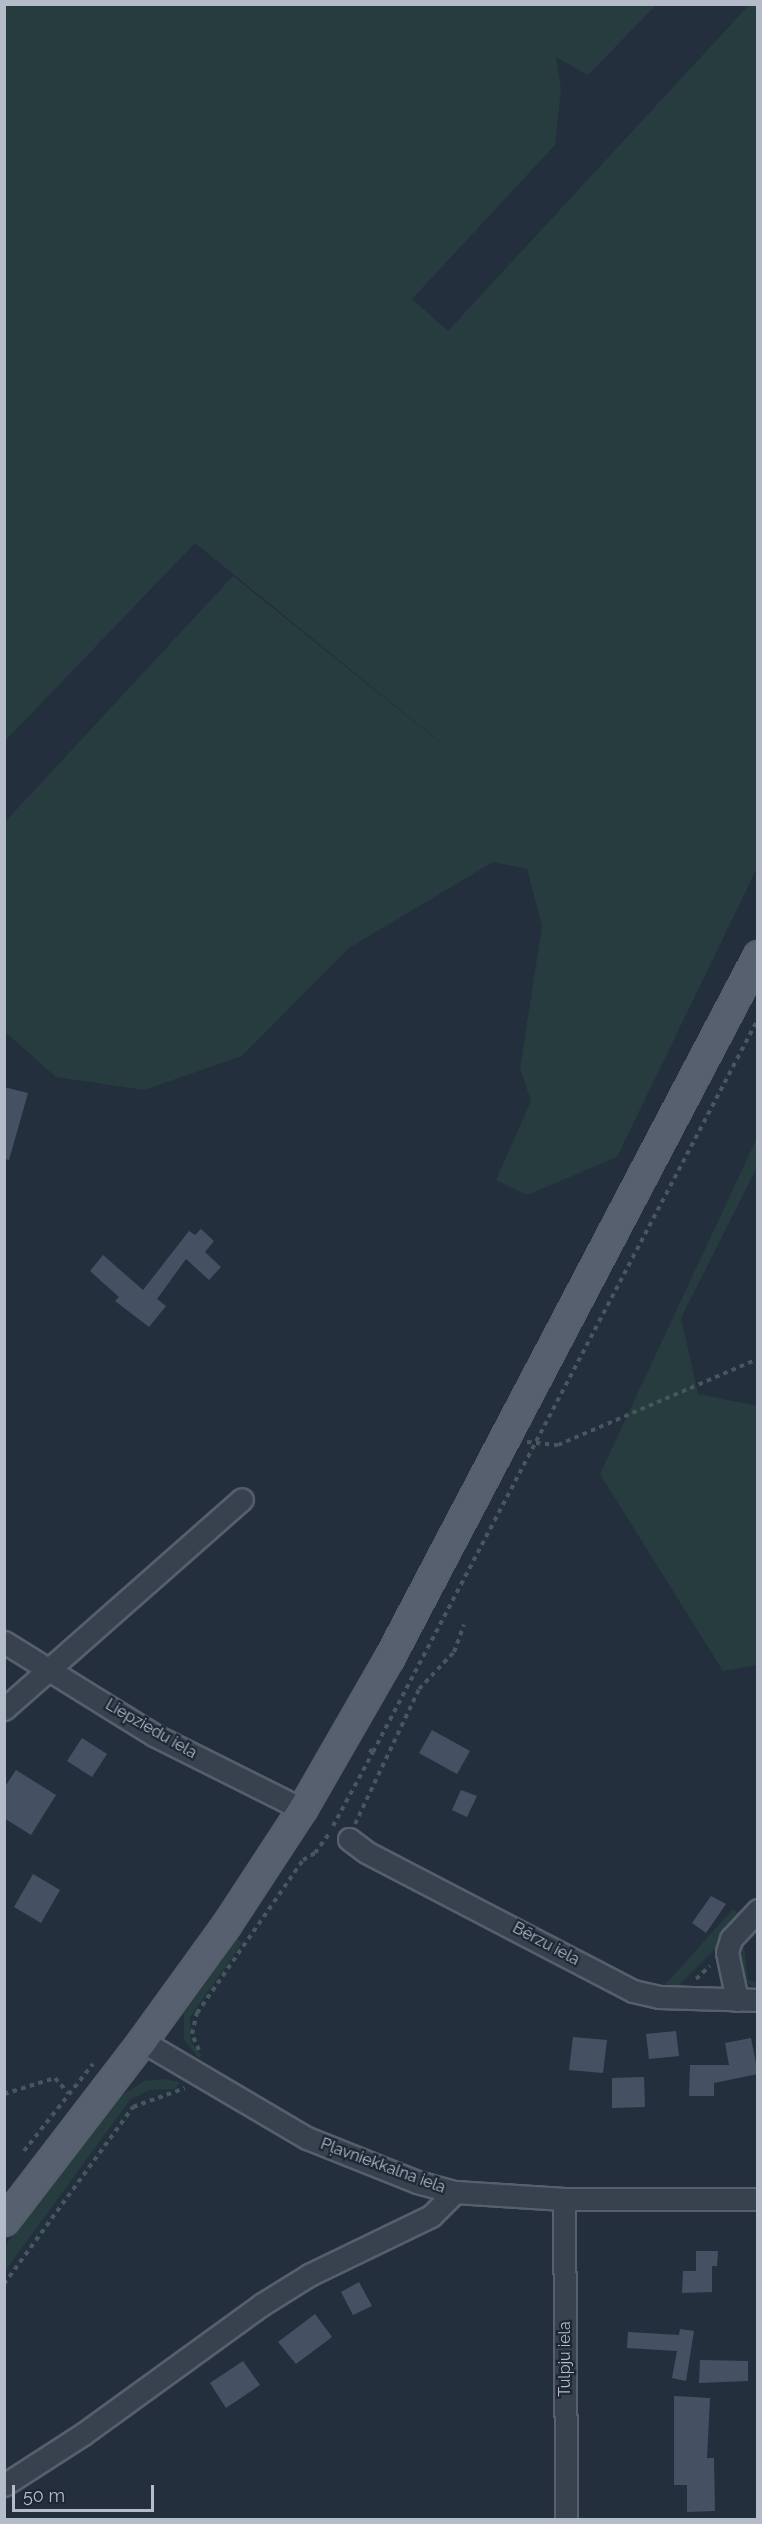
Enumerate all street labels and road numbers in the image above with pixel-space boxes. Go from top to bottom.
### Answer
street label: Liepziedu iela [102,1695,200,1763]
street label: Bērzu iela [509,1918,583,1970]
street label: Pļavniekkalna iela [318,2134,448,2198]
street label: Tulpju iela [555,2321,575,2397]

